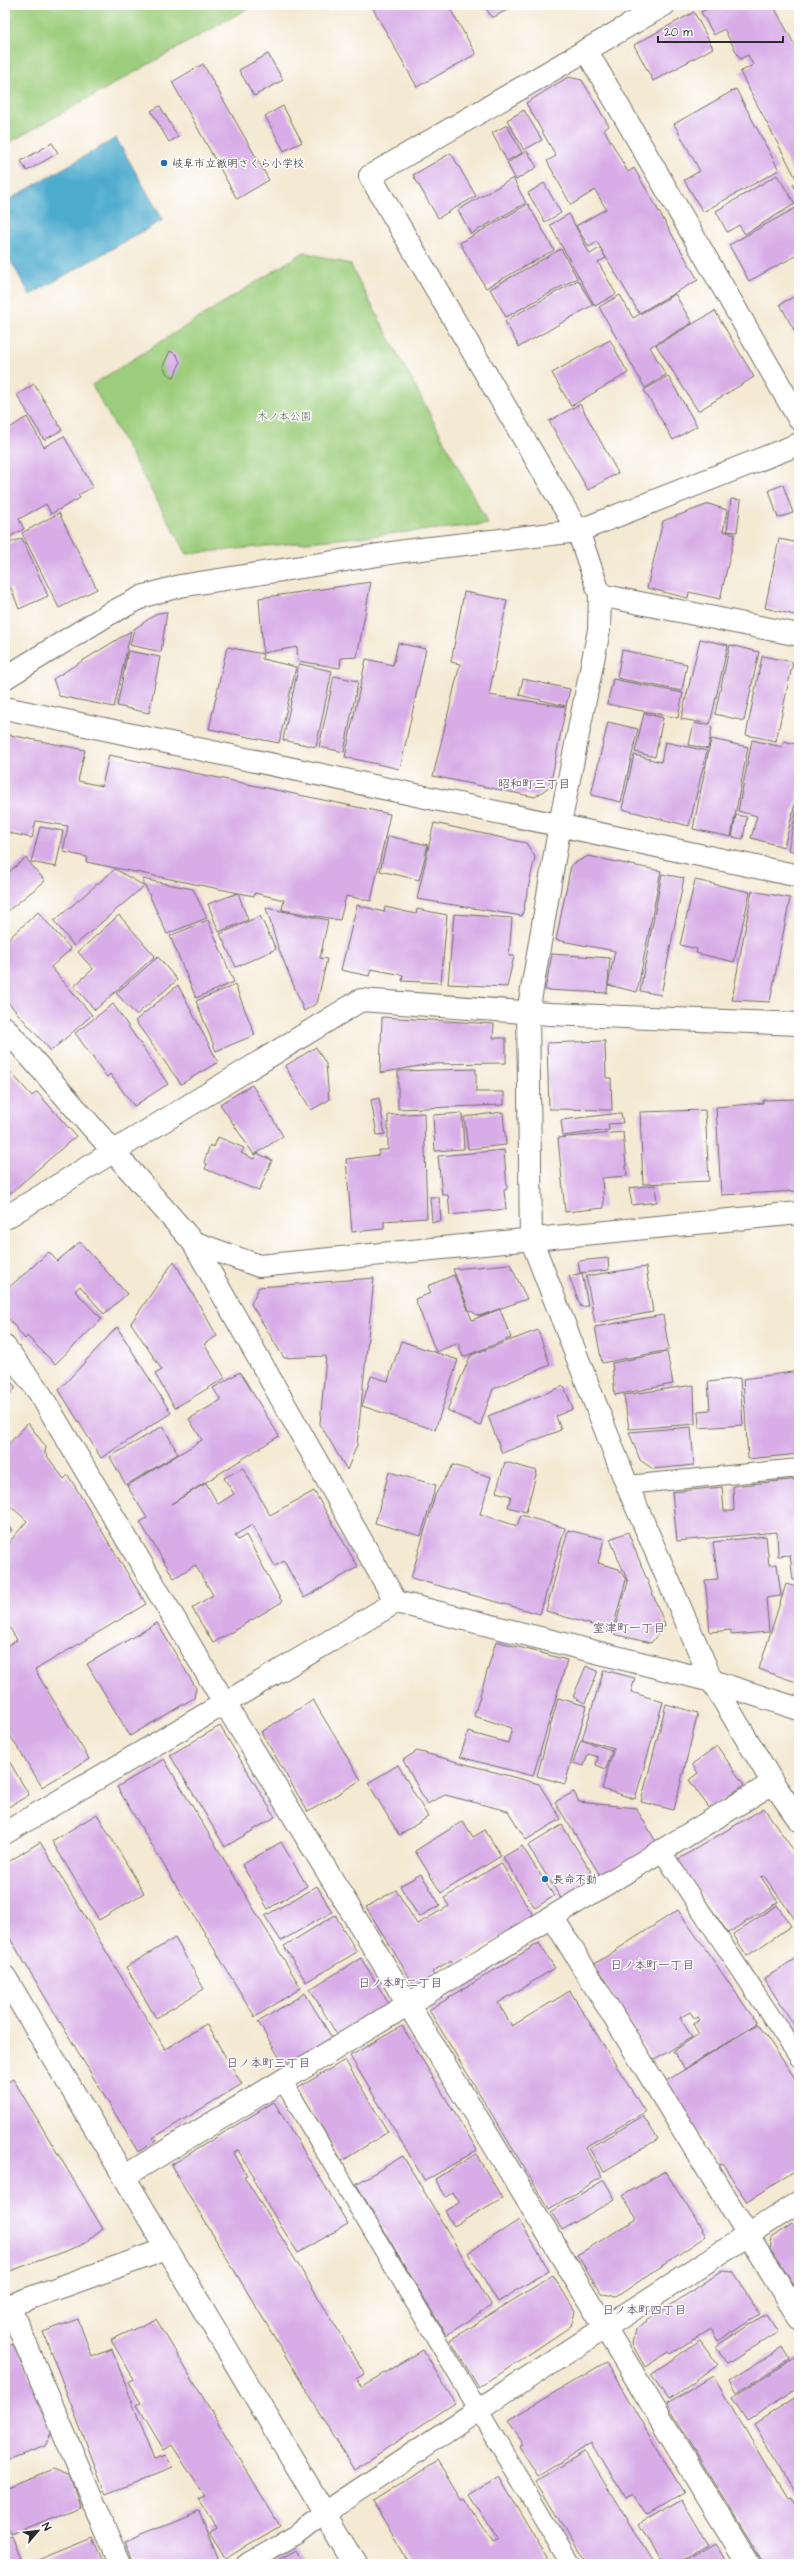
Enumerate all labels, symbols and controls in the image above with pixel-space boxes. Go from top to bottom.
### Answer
scale bar [658,18,783,44]
text: 20 m [664,24,693,41]
place label: 岐阜市立徹明さくら小学校 [172,156,304,171]
marker: 岐阜市立徹明さくら小学校 [159,158,169,168]
park label: 木ノ本公園 [257,409,312,424]
district label: 昭和町三丁目 [498,776,570,793]
district label: 室津町一丁目 [593,1620,665,1637]
place label: 長命不動 [553,1872,597,1887]
marker: 長命不動 [540,1874,550,1884]
district label: 日ノ本町一丁目 [610,1957,694,1974]
district label: 日ノ本町二丁目 [358,1975,442,1992]
district label: 日ノ本町三丁目 [226,2055,310,2072]
district label: 日ノ本町四丁目 [602,2302,686,2319]
north arrow [18,2511,58,2551]
text: N [38,2520,55,2533]

